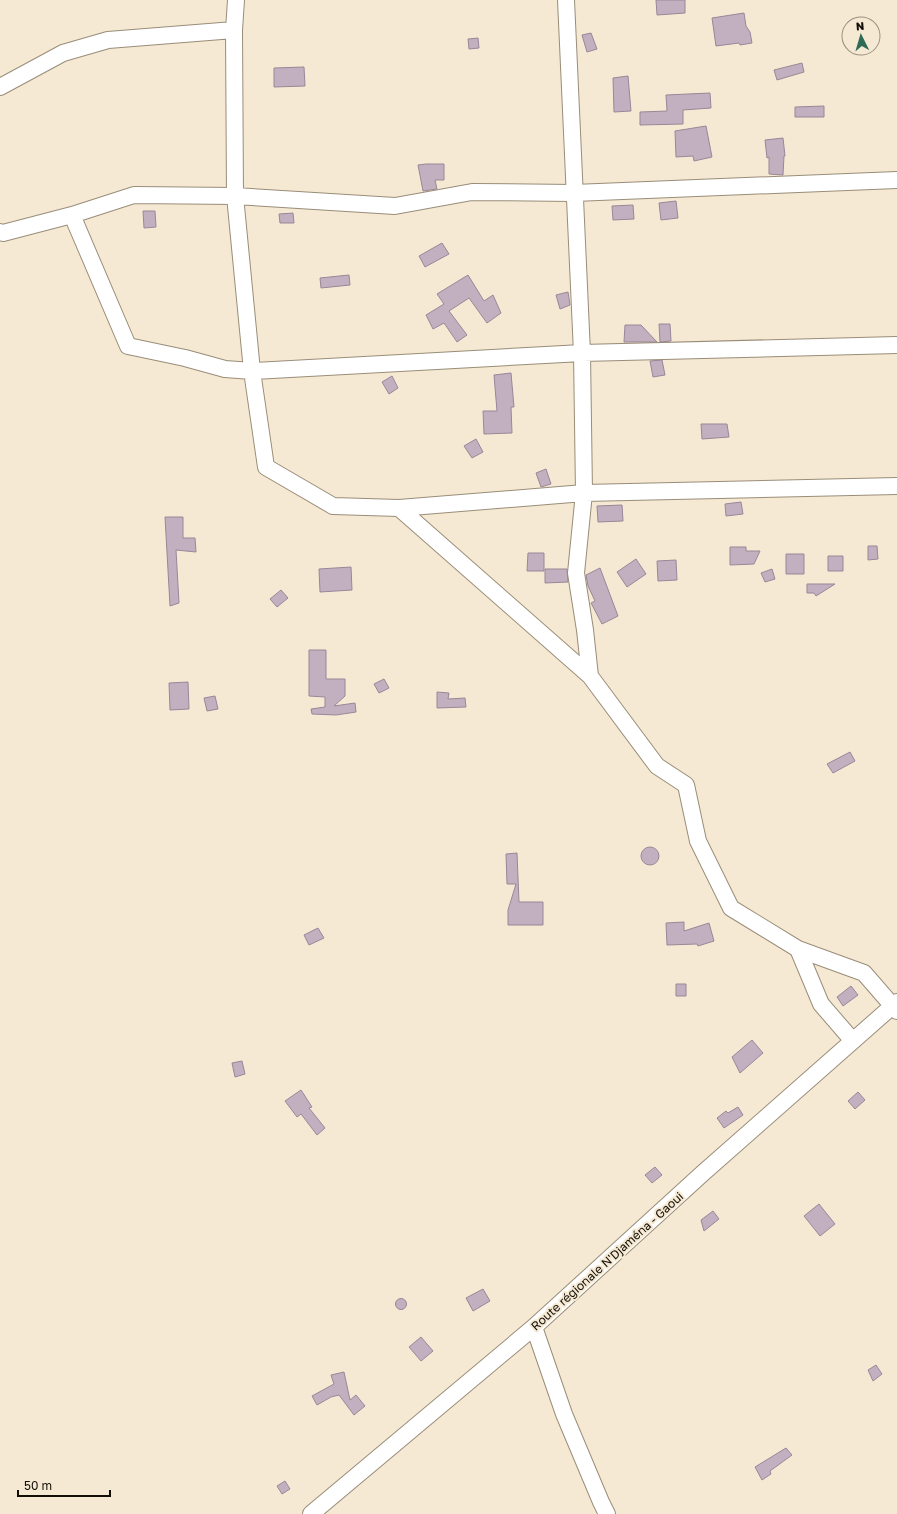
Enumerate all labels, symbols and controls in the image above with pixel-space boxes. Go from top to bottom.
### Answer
north arrow [841,16,881,56]
text: N [855,19,865,32]
street label: Route régionale N'Djaména - Gaoui [528,1189,686,1333]
scale bar [18,1472,110,1498]
text: 50 m [24,1478,52,1493]

